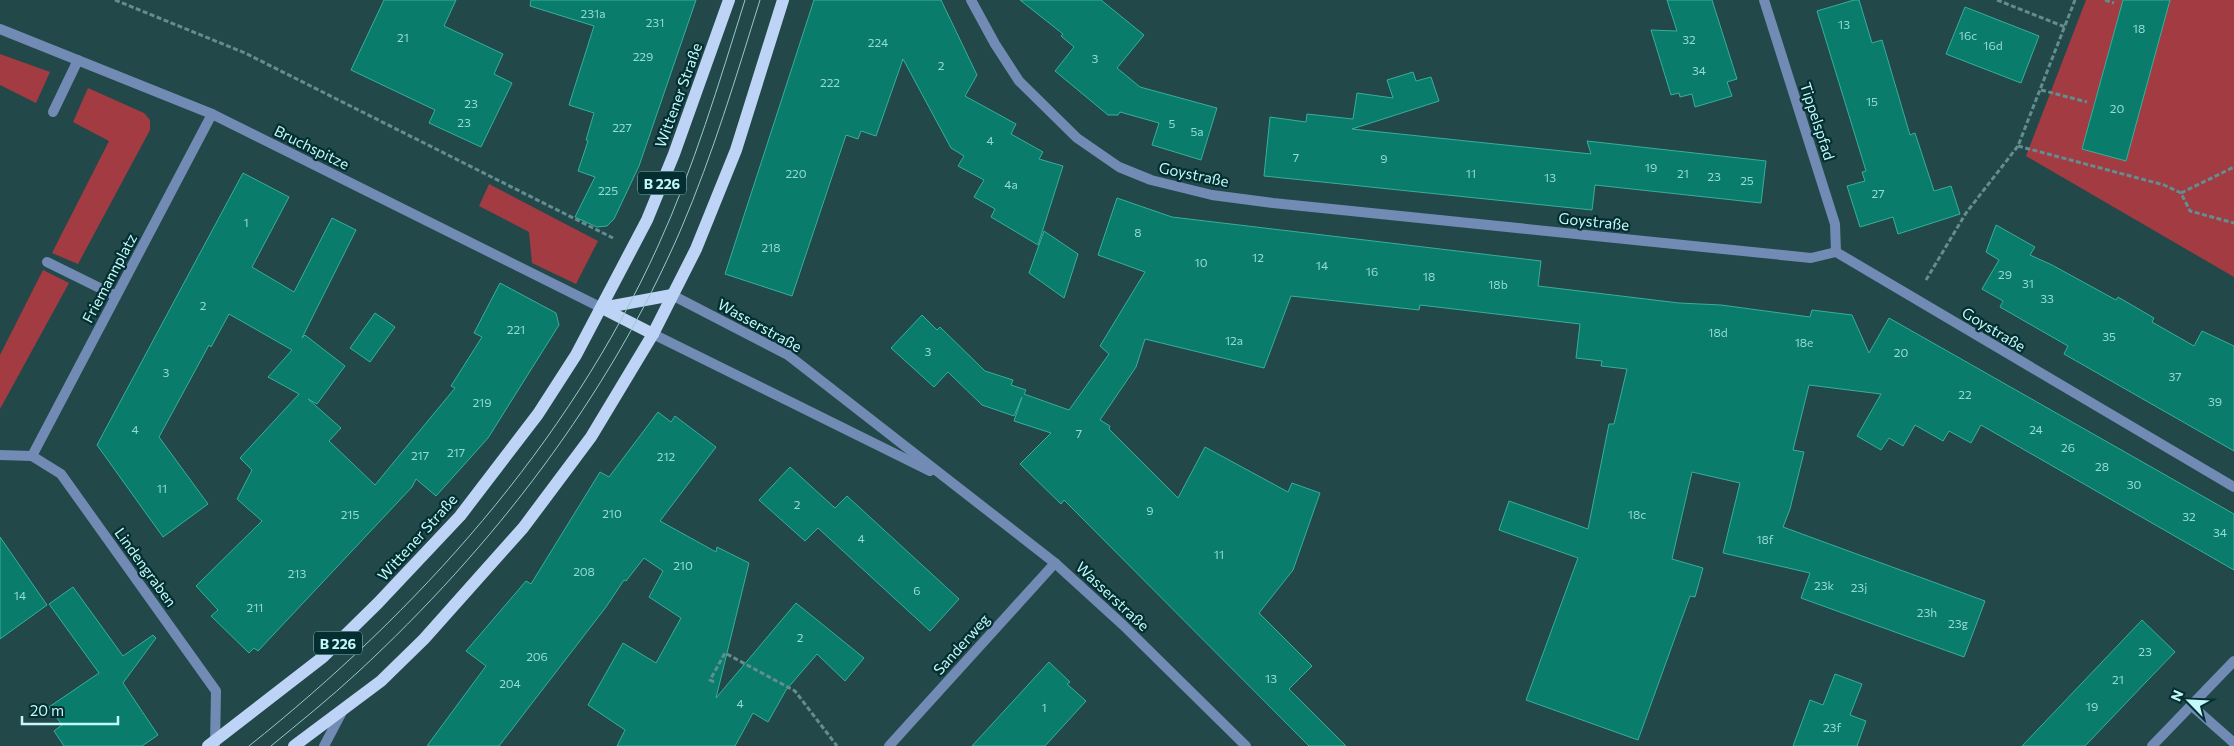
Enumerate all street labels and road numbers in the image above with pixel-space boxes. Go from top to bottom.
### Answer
street label: Wittener Straße [651,40,705,150]
street label: Tippelspfad [1797,80,1839,162]
street label: Bruchspitze [272,121,352,173]
street label: Goystraße [1157,158,1231,190]
road number: B 226 [638,172,686,194]
street label: Goystraße [1558,208,1630,234]
street label: Friemannplatz [78,230,140,326]
street label: Wasserstraße [715,295,805,356]
street label: Goystraße [1959,303,2029,355]
street label: Wittener Straße [373,490,461,584]
street label: Lindengraben [111,524,181,610]
street label: Wasserstraße [1073,558,1153,634]
street label: Sanderweg [929,610,993,678]
road number: B 226 [314,632,362,654]

